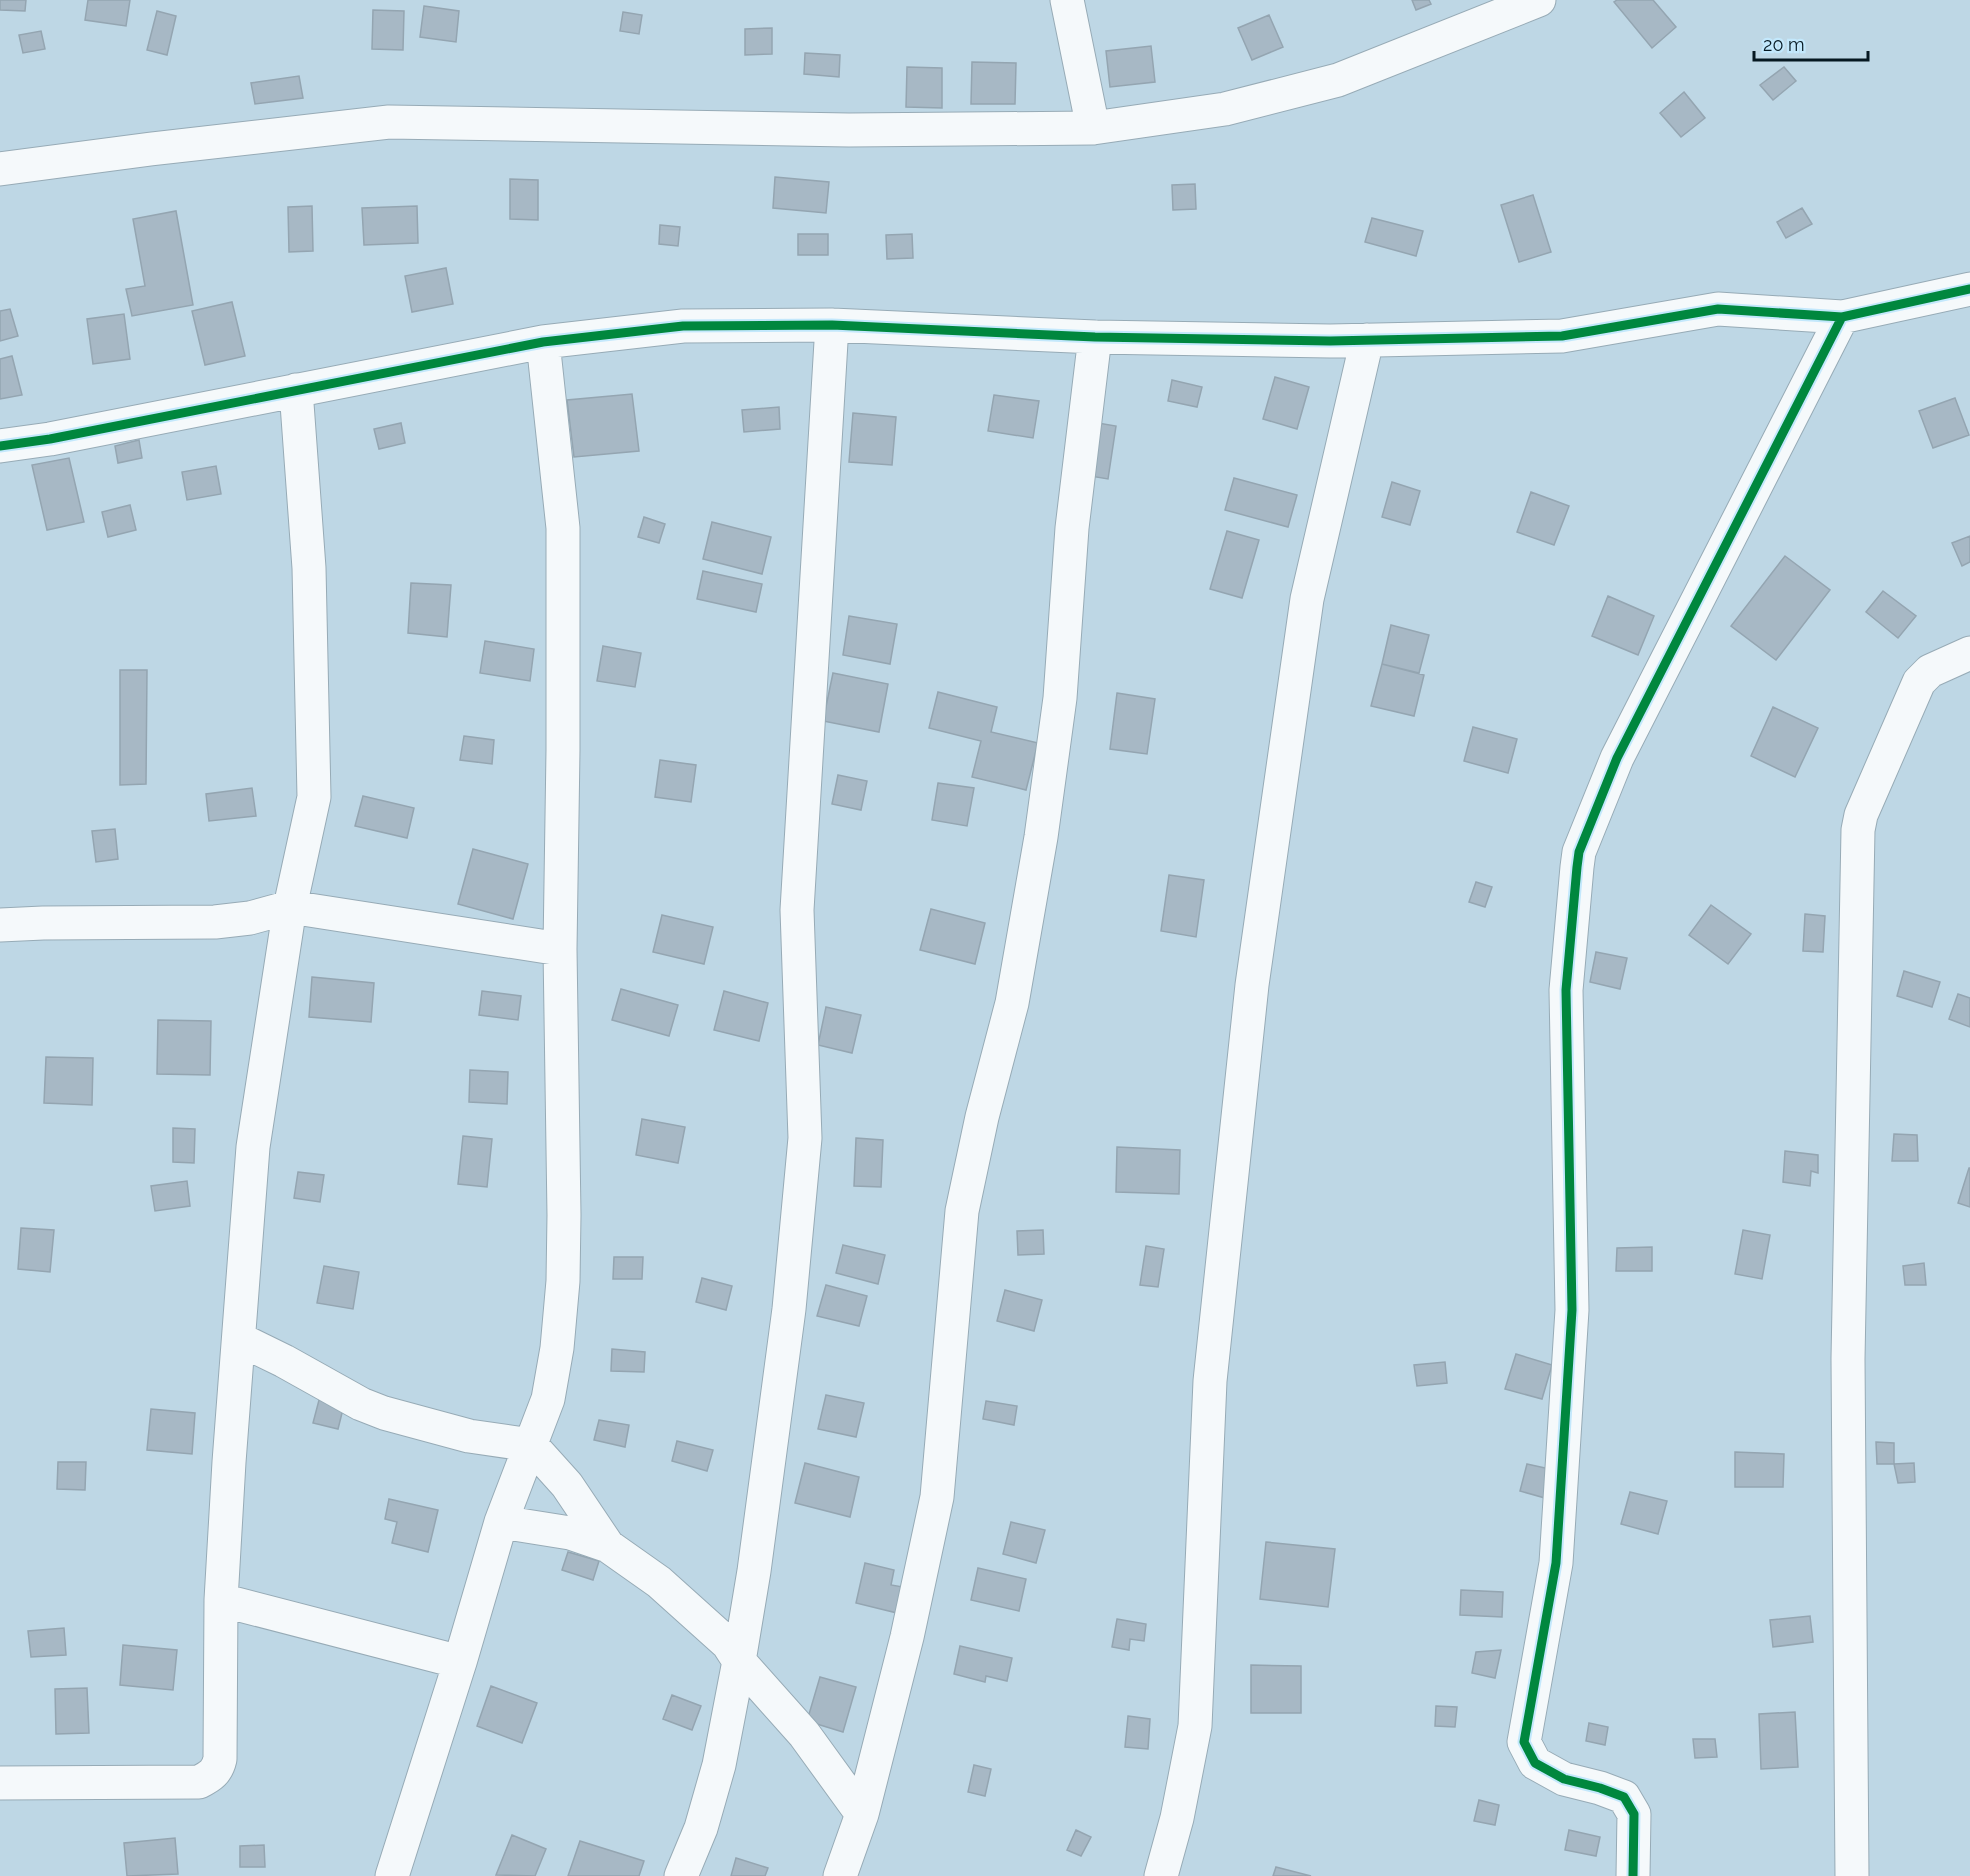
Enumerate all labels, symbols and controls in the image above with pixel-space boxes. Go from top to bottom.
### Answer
scale bar [1754,24,1868,62]
text: 20 m [1763,34,1805,55]

